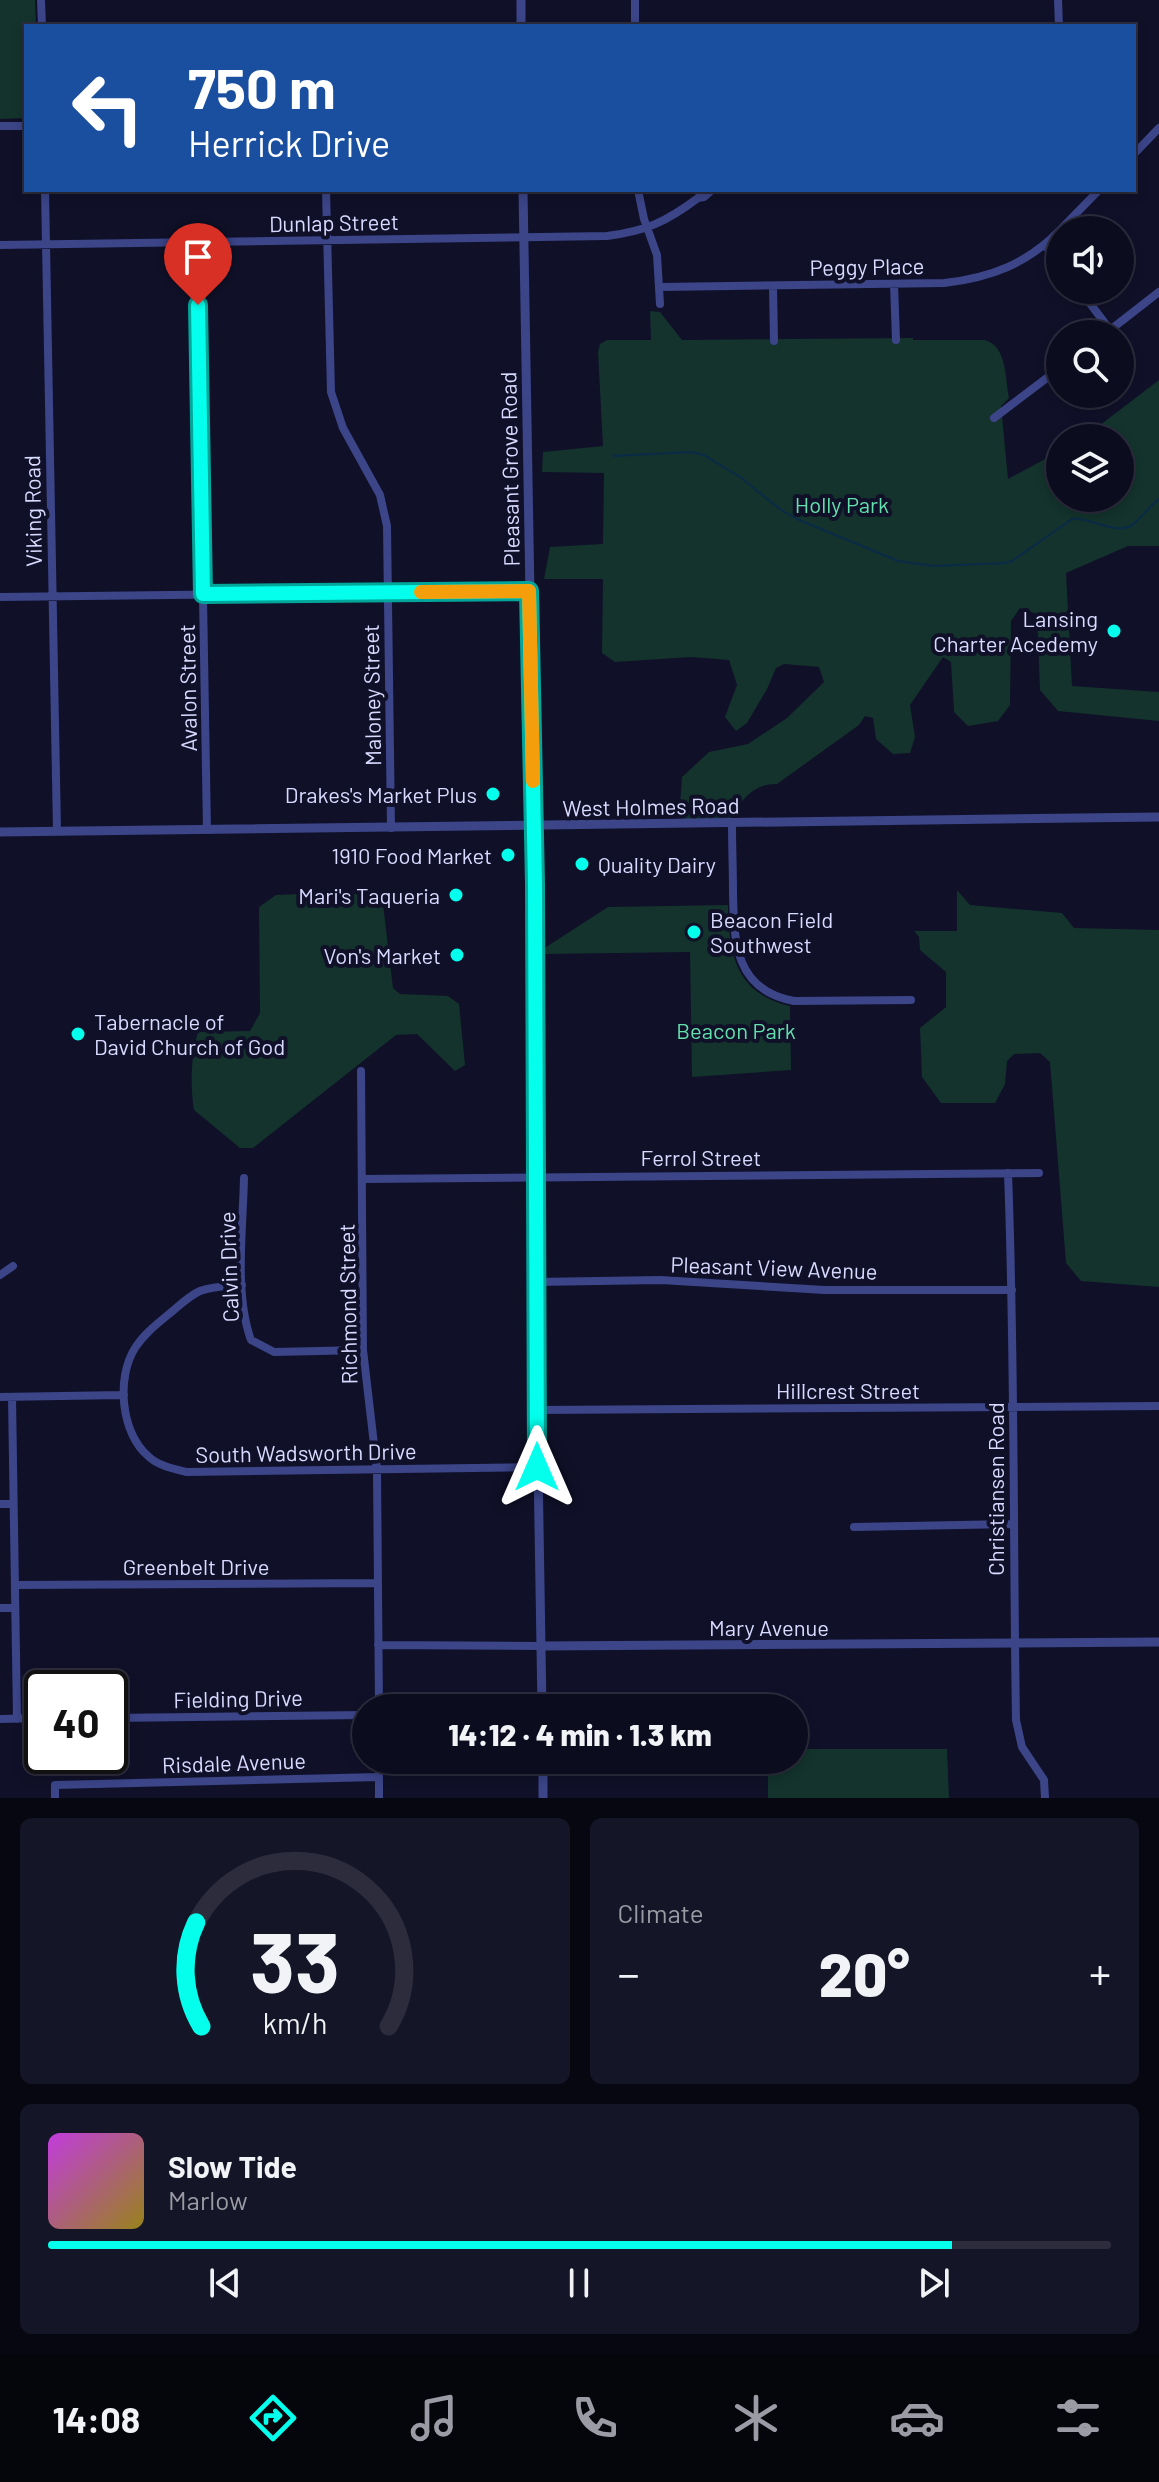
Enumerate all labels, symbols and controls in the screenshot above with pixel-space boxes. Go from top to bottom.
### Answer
text: 750 m [188,53,336,120]
icon: left [56,56,160,160]
text: Herrick Drive [188,121,390,164]
street label: Dunlap Street [269,208,399,236]
map controls [1046,216,1134,512]
button: sound [1046,216,1134,304]
pin [164,223,232,305]
icon: arrive [176,235,220,279]
street label: Peggy Place [809,252,925,280]
button: search [1046,320,1134,408]
street label: Pleasant Grove Road [494,371,524,567]
button: layers [1046,424,1134,512]
street label: Viking Road [18,455,46,567]
park label: Holly Park [795,491,889,517]
place label: Lansing Charter Acedemy [933,605,1098,656]
marker: Lansing Charter Acedemy [1105,622,1123,640]
street label: Avalon Street [173,624,201,752]
street label: Maloney Street [357,624,385,766]
place label: Drakes's Market Plus [285,781,477,807]
marker: Drakes's Market Plus [484,785,502,803]
street label: West Holmes Road [562,791,740,821]
place label: 1910 Food Market [332,842,492,868]
marker: 1910 Food Market [499,846,517,864]
place label: Quality Dairy [598,851,716,877]
marker: Quality Dairy [573,855,591,873]
place label: Mari's Taqueria [298,882,440,908]
marker: Mari's Taqueria [447,886,465,904]
place label: Beacon Field Southwest [710,906,833,957]
marker: Beacon Field Southwest [685,923,703,941]
place label: Von's Market [323,942,441,968]
marker: Von's Market [448,946,466,964]
place label: Tabernacle of David Church of God [94,1008,285,1059]
park label: Beacon Park [676,1017,796,1043]
marker: Tabernacle of David Church of God [69,1025,87,1043]
street label: Ferrol Street [641,1144,761,1170]
street label: Calvin Drive [213,1211,243,1323]
street label: Richmond Street [333,1223,361,1385]
street label: Pleasant View Avenue [670,1250,878,1284]
street label: Hillcrest Street [776,1377,920,1403]
street label: Christiansen Road [982,1402,1008,1576]
position arrow [495,1425,579,1509]
street label: South Wadsworth Drive [195,1437,417,1467]
street label: Greenbelt Drive [123,1553,269,1579]
street label: Mary Avenue [709,1614,829,1640]
speed limit sign: 40 [24,1670,128,1774]
street label: Fielding Drive [173,1684,303,1712]
text: 14:12 · 4 min · 1.3 km [448,1716,712,1752]
street label: Risdale Avenue [162,1746,306,1778]
text: Climate [618,1897,704,1928]
text: 33 [250,1910,340,2010]
text: 20° [819,1937,910,2009]
text: − [618,1946,640,1999]
text: + [1089,1946,1111,1999]
text: km/h [262,2005,327,2040]
text: Slow Tide [168,2148,297,2184]
text: Marlow [168,2184,248,2215]
icon: previous [203,2261,247,2305]
icon: pause [557,2261,601,2305]
icon: next [912,2261,956,2305]
icon: directions [245,2390,301,2446]
icon: music [406,2390,462,2446]
icon: phone [567,2390,623,2446]
icon: climate [728,2390,784,2446]
icon: car [889,2390,945,2446]
icon: filters [1050,2390,1106,2446]
text: 14:08 [53,2397,140,2440]

